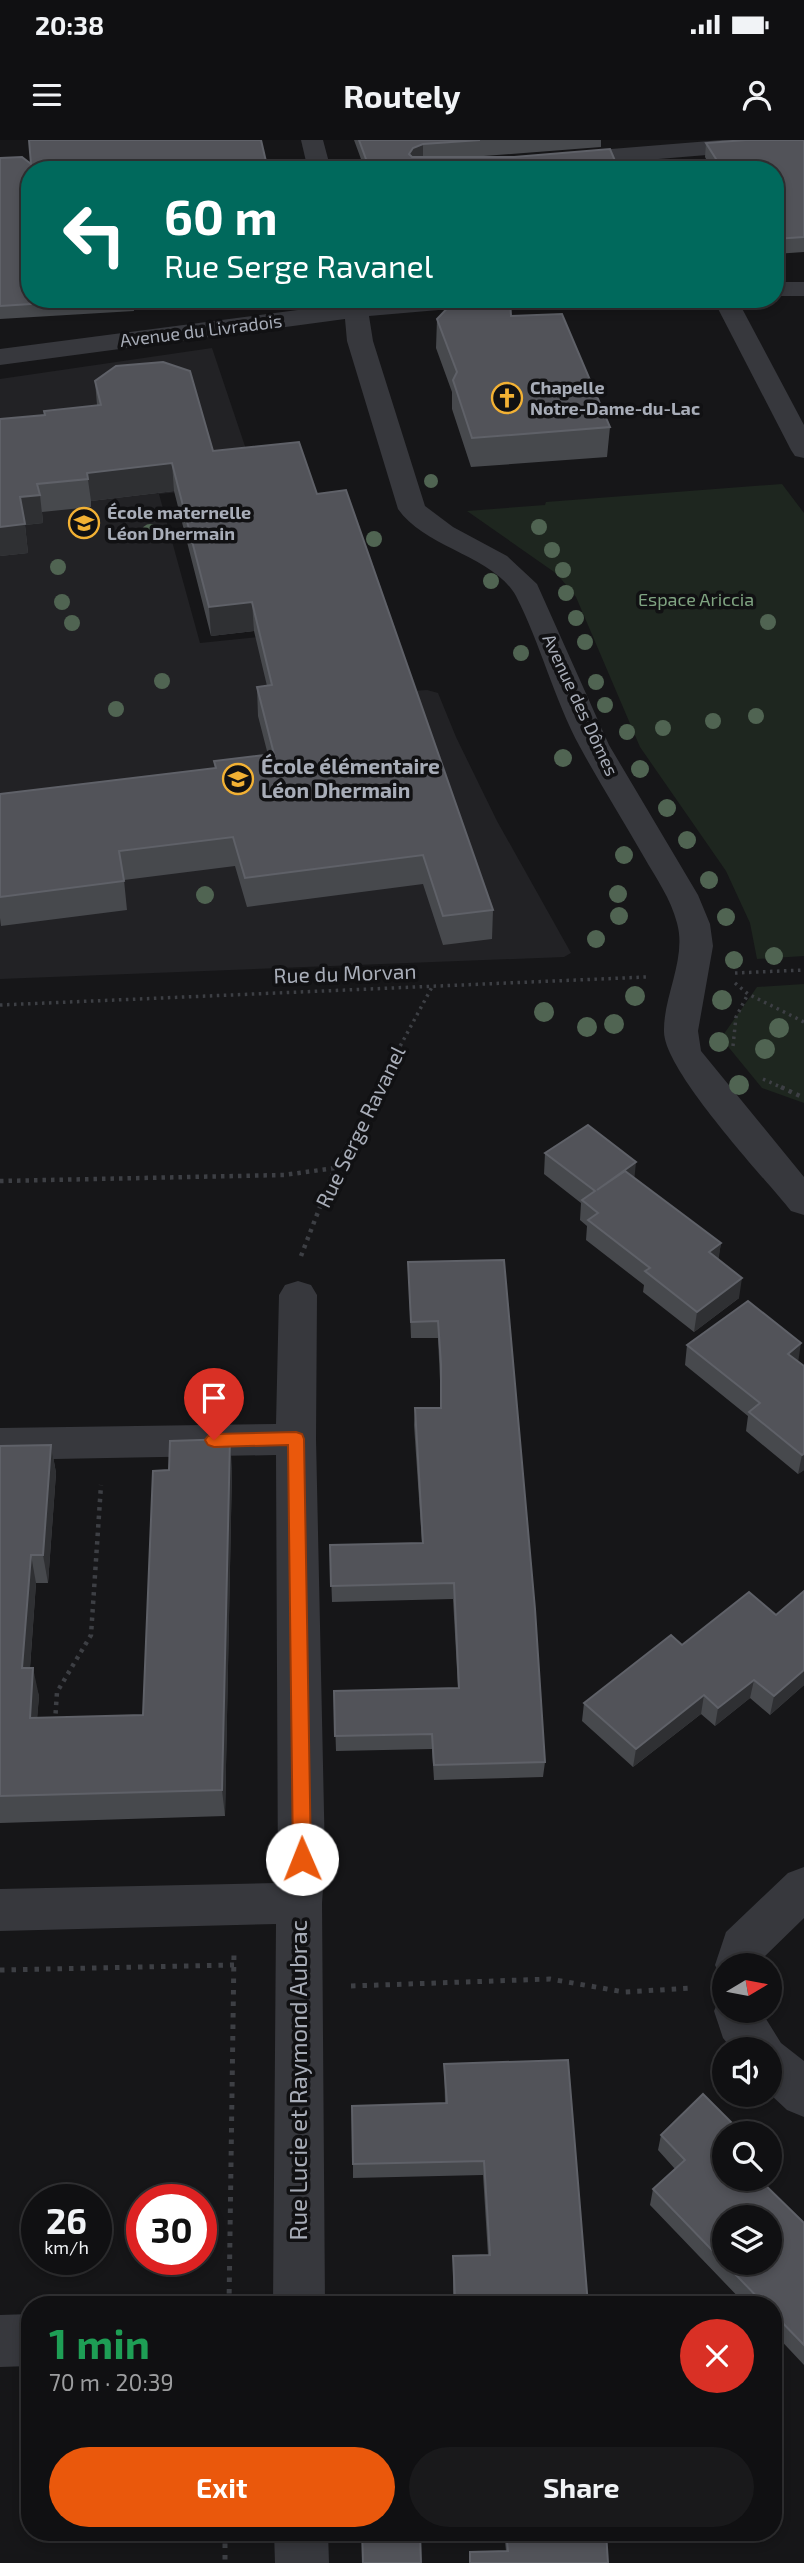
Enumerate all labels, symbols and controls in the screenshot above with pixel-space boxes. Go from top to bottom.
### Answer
text: 20:38 [35,9,104,40]
icon: menu [28,76,66,114]
text: Routely [343,76,461,114]
icon: person [738,76,776,114]
text: 60 m [164,186,278,245]
icon: left [49,189,140,280]
text: Rue Serge Ravanel [164,246,433,284]
street label: Avenue du Livradois [118,309,283,351]
place label: Chapelle Notre-Dame-du-Lac [530,376,700,419]
church icon: Chapelle Notre-Dame-du-Lac [490,381,524,415]
place label: École maternelle Léon Dhermain [107,501,251,544]
school or university icon: École maternelle Léon Dhermain [67,506,101,540]
park label: Espace Ariccia [638,588,754,610]
street label: Avenue des Dômes [538,630,623,779]
place label: École élémentaire Léon Dhermain [261,753,440,802]
school or university icon: École élémentaire Léon Dhermain [221,762,255,796]
street label: Rue du Morvan [273,958,417,987]
street label: Rue Serge Ravanel [310,1041,410,1211]
pin [184,1368,244,1440]
icon: arrive [195,1379,233,1417]
position arrow [265,1822,339,1896]
street label: Rue Lucie et Raymond Aubrac [283,1920,312,2240]
north arrow [712,1953,782,2023]
map controls [712,1953,782,2275]
button: sound [712,2037,782,2107]
button: search [712,2121,782,2191]
speed limit sign: 30 [126,2184,217,2275]
text: 26 [46,2199,87,2241]
button: layers [712,2205,782,2275]
text: km/h [44,2236,89,2258]
text: 1 min [49,2317,150,2367]
button: close [680,2319,754,2393]
text: 70 m · 20:39 [49,2368,174,2396]
button: Exit [49,2447,395,2527]
button: Share [409,2447,754,2527]

